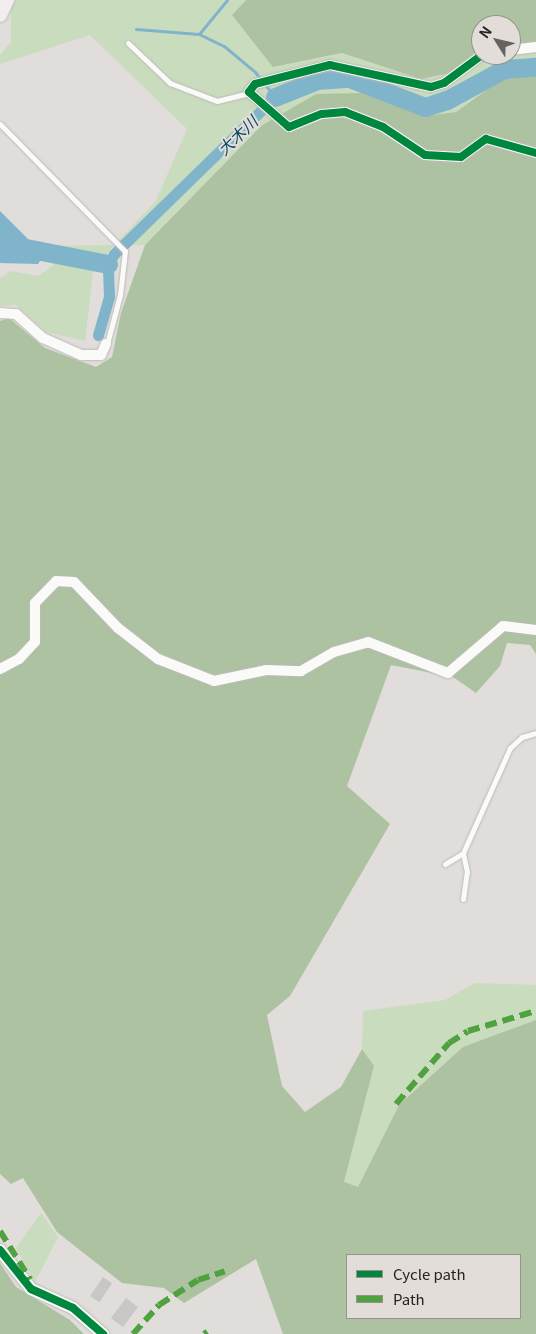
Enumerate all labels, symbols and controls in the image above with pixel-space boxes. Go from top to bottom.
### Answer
north arrow [471,15,521,65]
text: N [473,22,496,42]
water label: 大木川 [213,111,261,159]
legend [346,1254,521,1319]
text: Cycle path [393,1263,466,1284]
text: Path [393,1288,425,1309]

